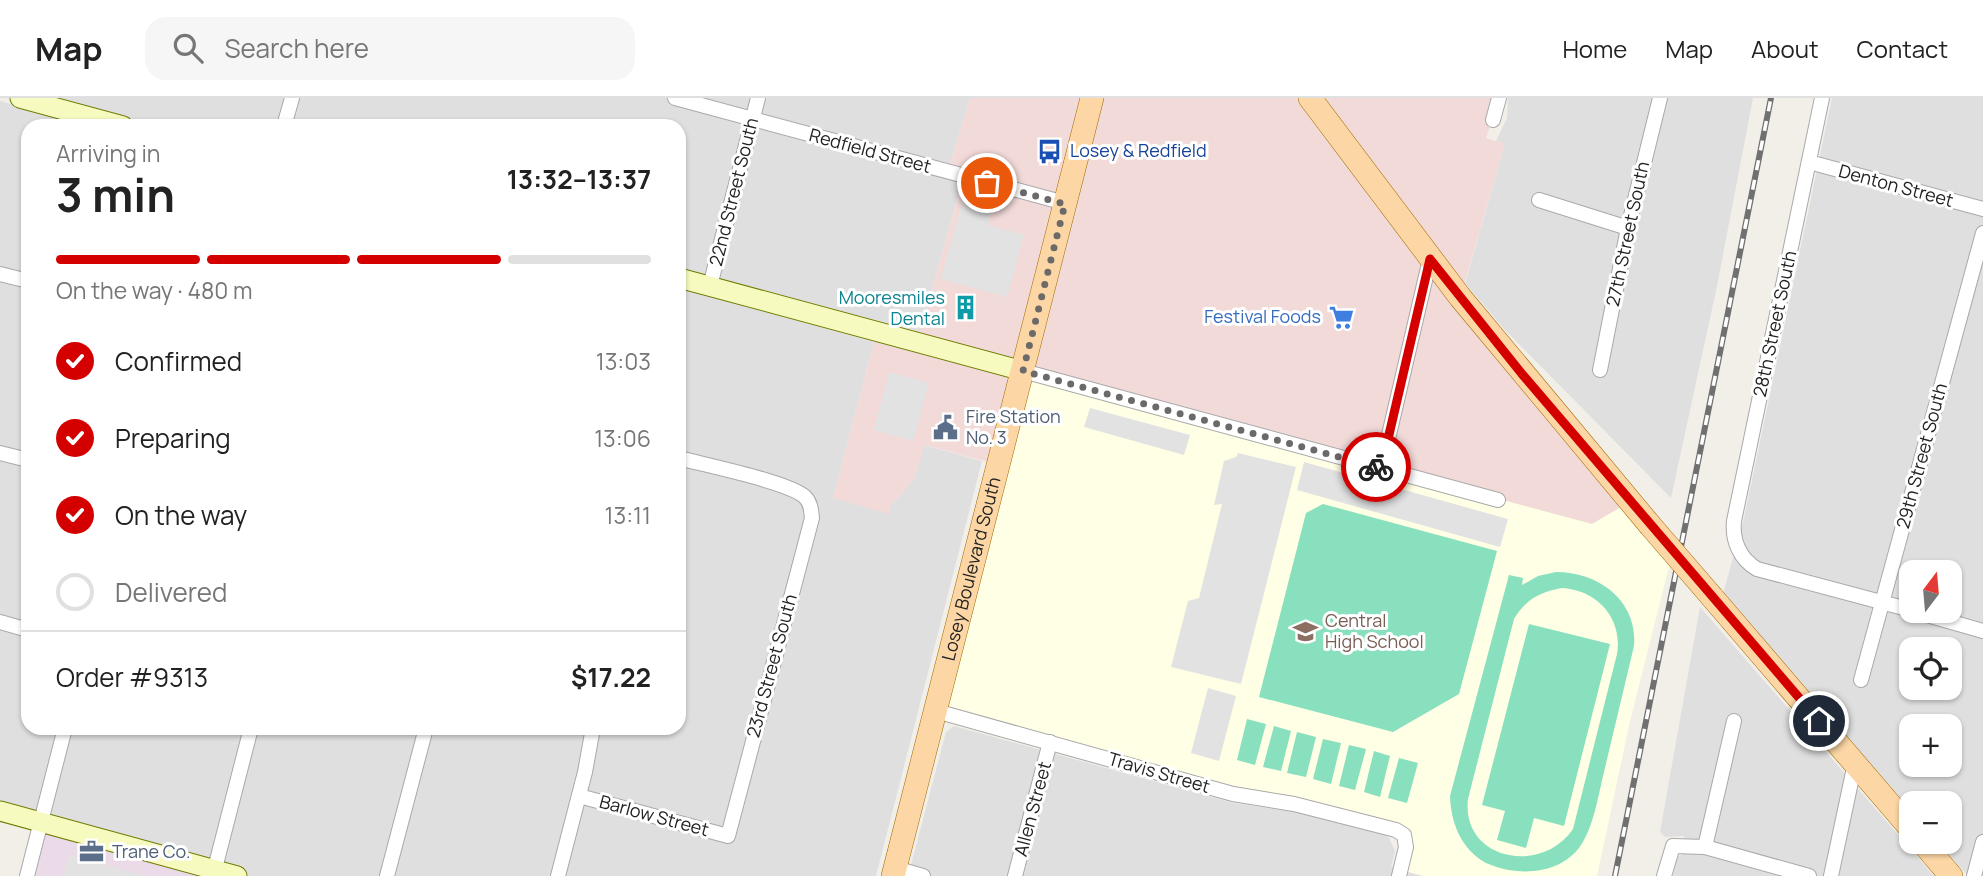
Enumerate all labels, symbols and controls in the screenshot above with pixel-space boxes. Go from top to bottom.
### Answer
search box [145,17,635,80]
text: Map [35,26,103,71]
icon: search [169,29,207,67]
text: Search here [225,30,369,66]
text: Home [1562,32,1627,65]
text: Map [1665,32,1713,65]
text: About [1751,32,1819,65]
text: Contact [1857,32,1948,65]
street label: 22nd Street South [703,115,763,269]
street label: Redfield Street [807,122,934,178]
text: Arriving in [56,137,161,169]
bus stop icon: Losey & Redfield [1036,137,1064,165]
place label: Losey & Redfield [1070,138,1207,162]
pin [957,153,1017,213]
street label: Denton Street [1836,158,1956,212]
street label: 27th Street South [1600,159,1654,308]
text: 13:32–13:37 [507,161,651,197]
text: 3 min [56,163,175,226]
icon: bag [968,164,1006,202]
street label: 28th Street South [1747,248,1801,399]
text: On the way · 480 m [56,274,252,306]
place label: Mooresmiles Dental [839,285,945,330]
building icon: Mooresmiles Dental [951,294,979,322]
supermarket icon: Festival Foods [1327,303,1355,331]
place label: Festival Foods [1204,304,1321,328]
icon: check [56,342,94,380]
text: Confirmed [115,343,242,379]
text: 13:03 [596,345,651,377]
street label: 29th Street South [1890,380,1952,531]
place label: Fire Station No. 3 [966,404,1061,449]
public building icon: Fire Station No. 3 [932,413,960,441]
icon: check [56,419,94,457]
text: Preparing [115,420,231,456]
text: 13:06 [594,422,651,454]
courier [1341,432,1411,502]
icon: bike [1357,448,1395,486]
street label: Losey Boulevard South [936,474,1006,663]
icon: check [56,496,94,534]
text: On the way [115,497,247,533]
text: 13:11 [604,499,651,531]
north arrow [1899,560,1962,623]
map controls [1899,560,1962,854]
text: Delivered [115,574,227,610]
street label: 23rd Street South [740,591,802,740]
place label: Central High School [1325,608,1424,653]
school or university icon: Central High School [1291,617,1319,645]
button: locate [1899,637,1962,700]
text: Order #9313 [56,659,208,695]
text: $17.22 [571,659,651,695]
pin [1789,691,1849,751]
icon: home [1800,702,1838,740]
button: + [1899,714,1962,777]
street label: Travis Street [1106,746,1213,798]
street label: Allen Street [1008,759,1056,859]
street label: Barlow Street [597,789,712,841]
button: − [1899,791,1962,854]
office icon: Trane Co. [78,838,106,866]
place label: Trane Co. [112,839,190,863]

